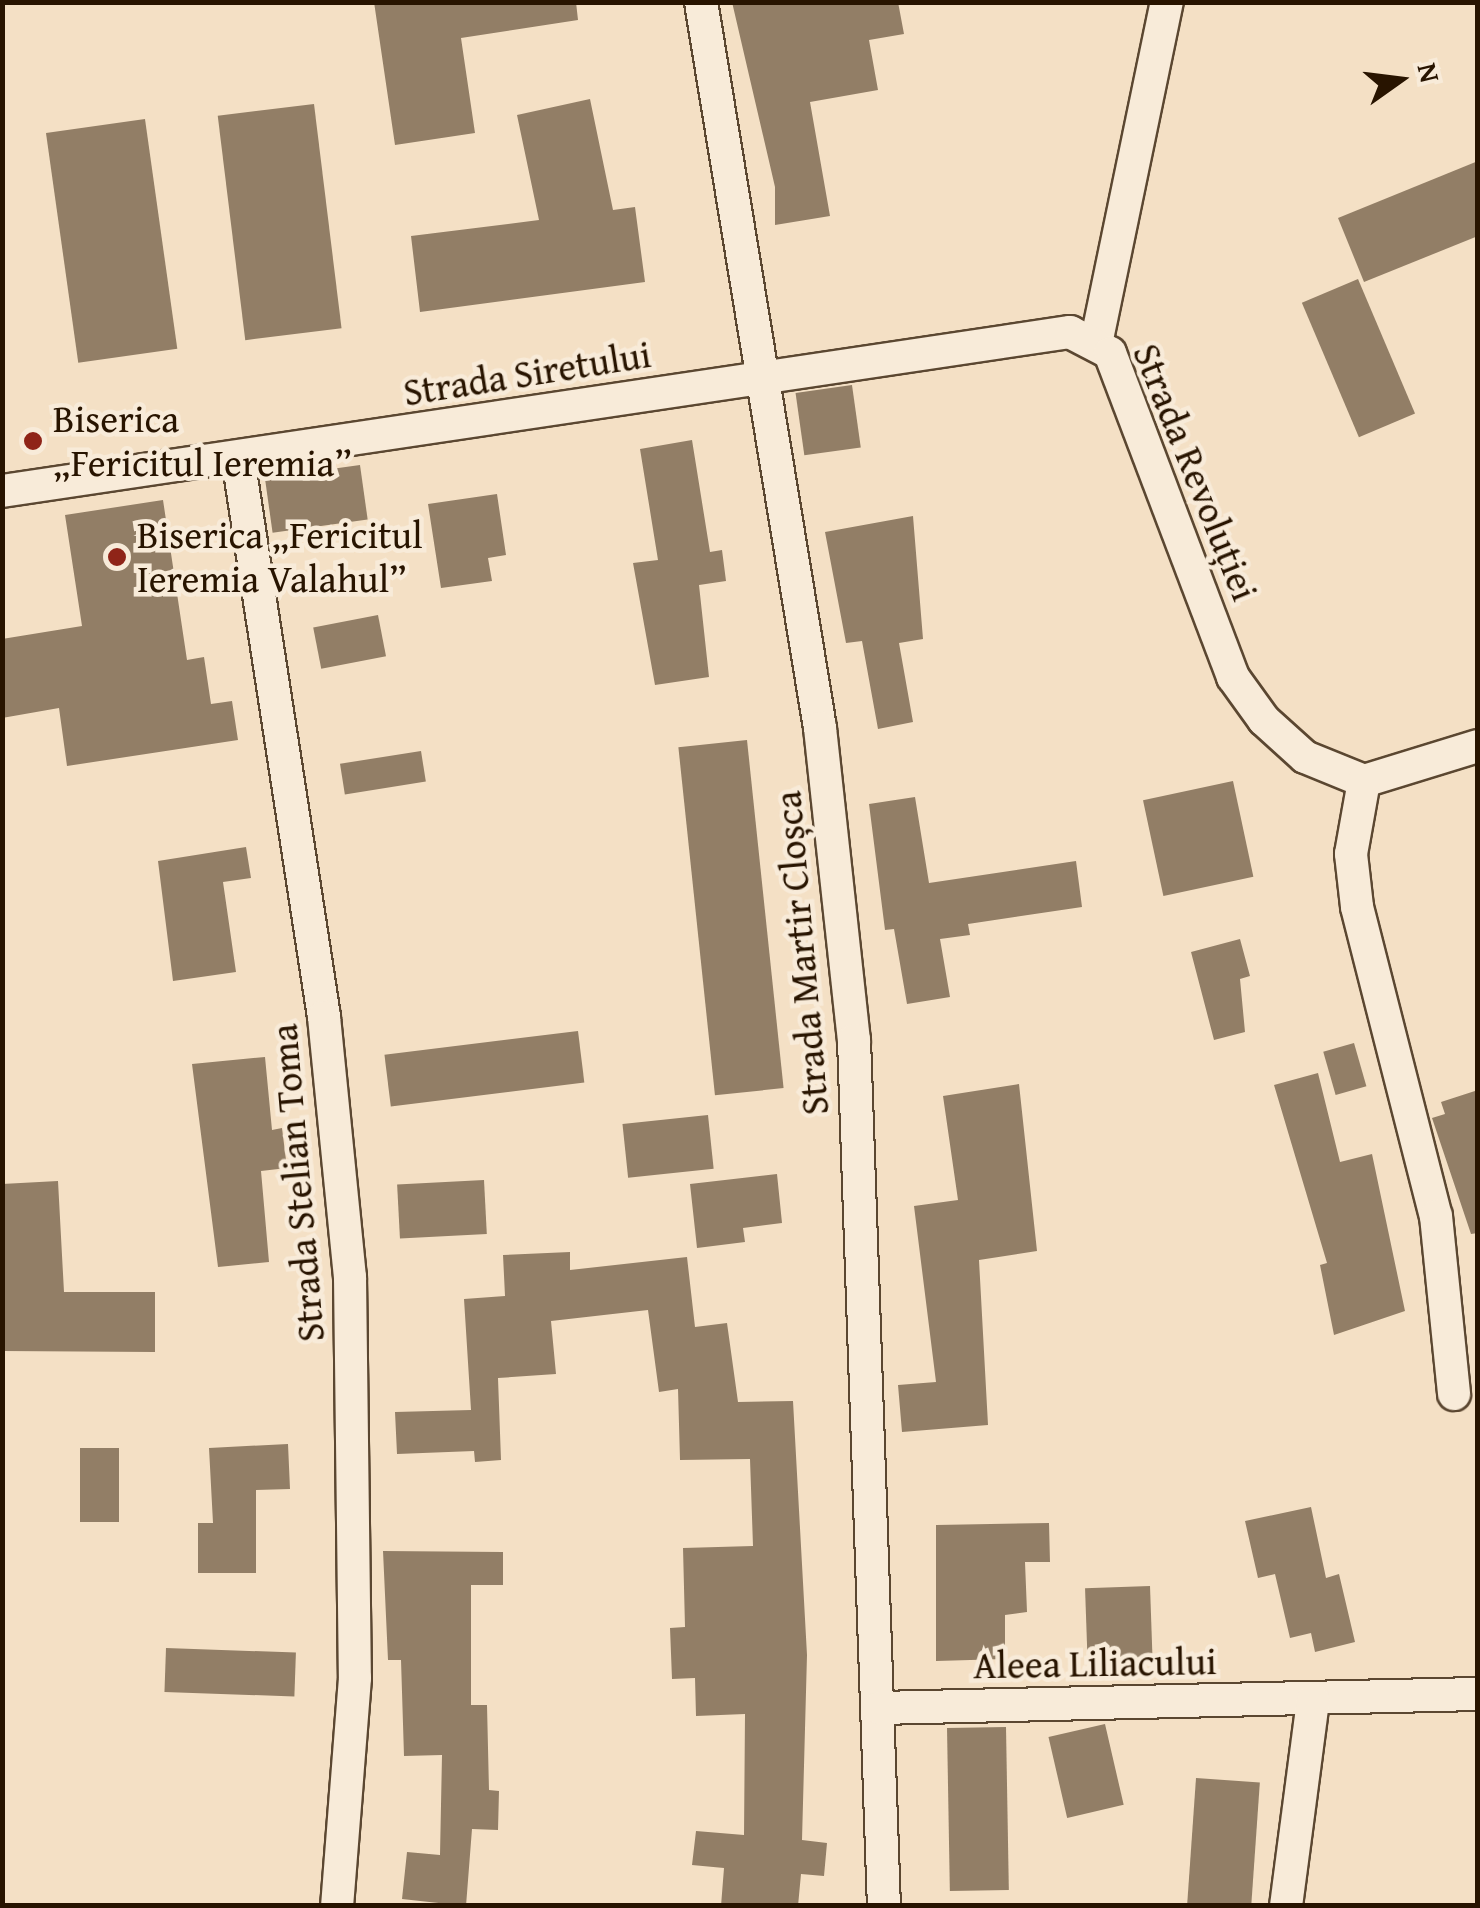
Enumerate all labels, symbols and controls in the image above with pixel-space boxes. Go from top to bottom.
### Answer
north arrow [1350,30,1450,130]
text: N [1407,59,1452,87]
street label: Strada Siretului [400,331,654,415]
street label: Strada Revoluției [1124,337,1268,607]
place label: Biserica „Fericitul Ieremia” [53,396,352,486]
marker: Biserica „Fericitul Ieremia” [22,430,44,452]
place label: Biserica „Fericitul Ieremia Valahul” [137,512,423,602]
marker: Biserica „Fericitul Ieremia Valahul” [106,546,128,568]
street label: Strada Martir Cloșca [764,789,838,1117]
street label: Strada Stelian Toma [260,1022,334,1344]
street label: Aleea Liliacului [973,1638,1217,1688]

